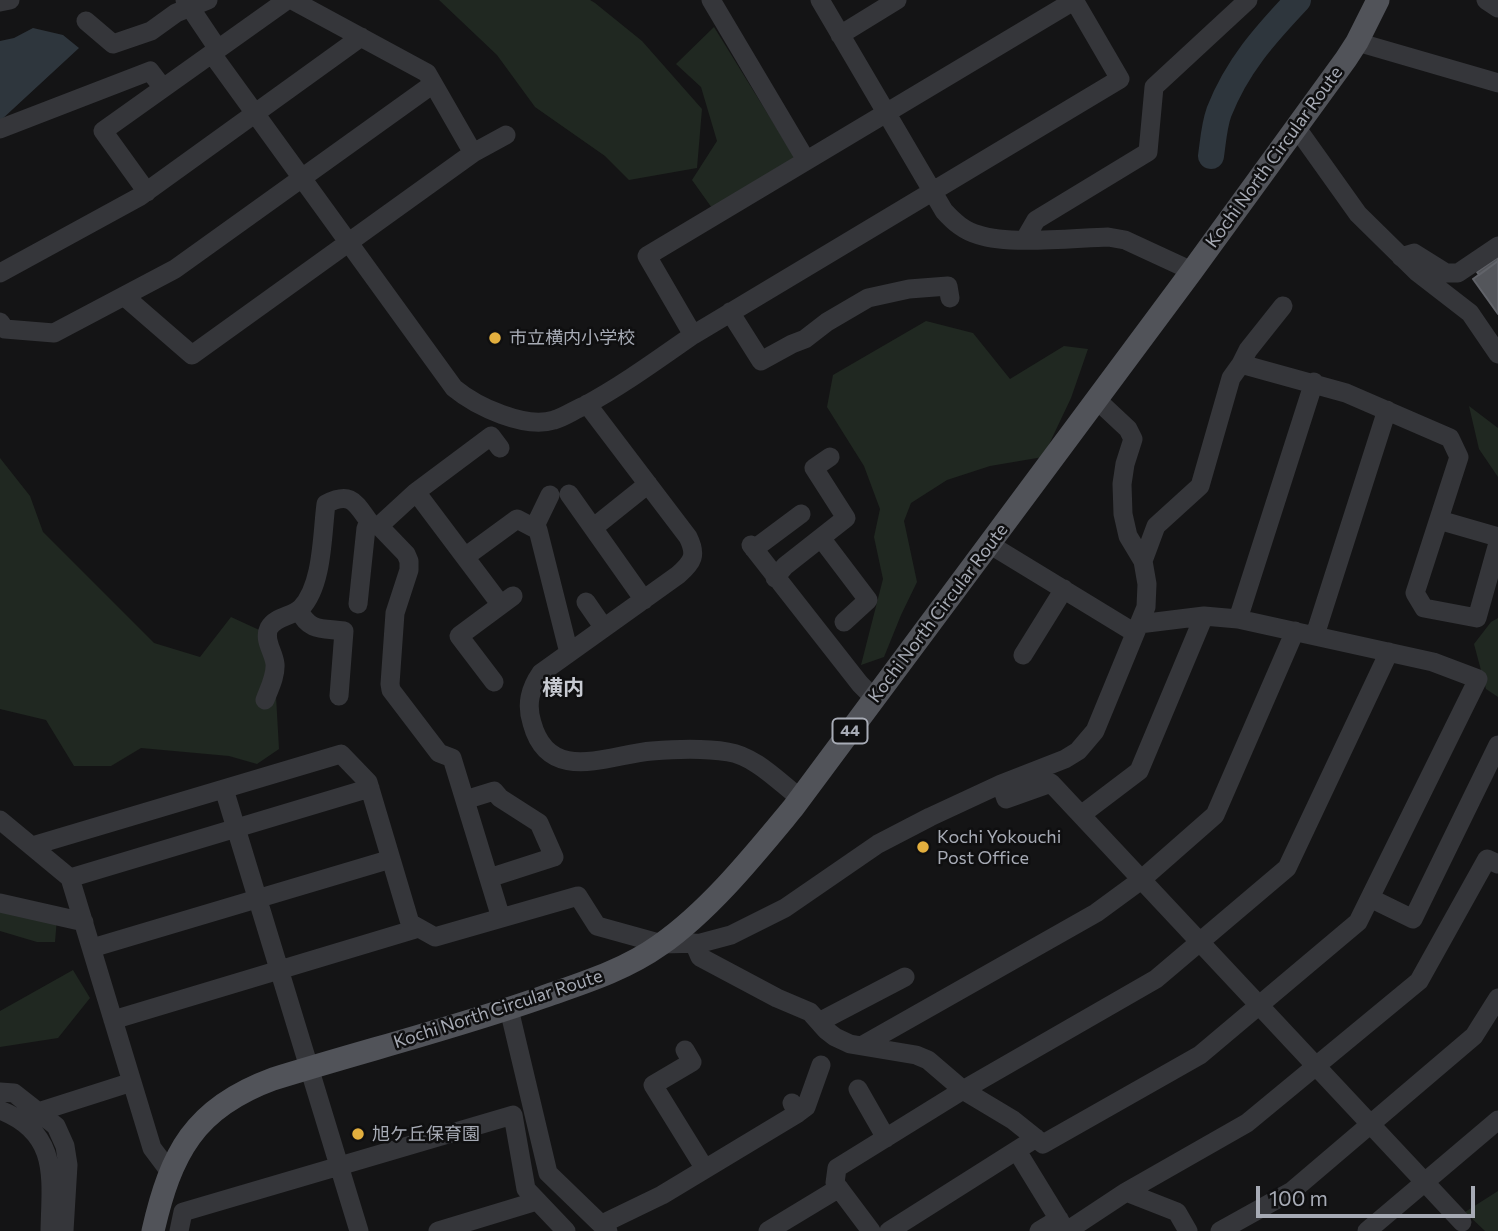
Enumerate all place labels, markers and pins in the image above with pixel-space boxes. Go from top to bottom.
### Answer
place label: 市立横内小学校 [509,327,635,349]
marker: 市立横内小学校 [487,330,503,346]
place label: Kochi Yokouchi Post Office [937,826,1061,868]
marker: Kochi Yokouchi Post Office [915,839,931,855]
place label: 旭ケ丘保育園 [372,1123,480,1145]
marker: 旭ケ丘保育園 [350,1126,366,1142]

